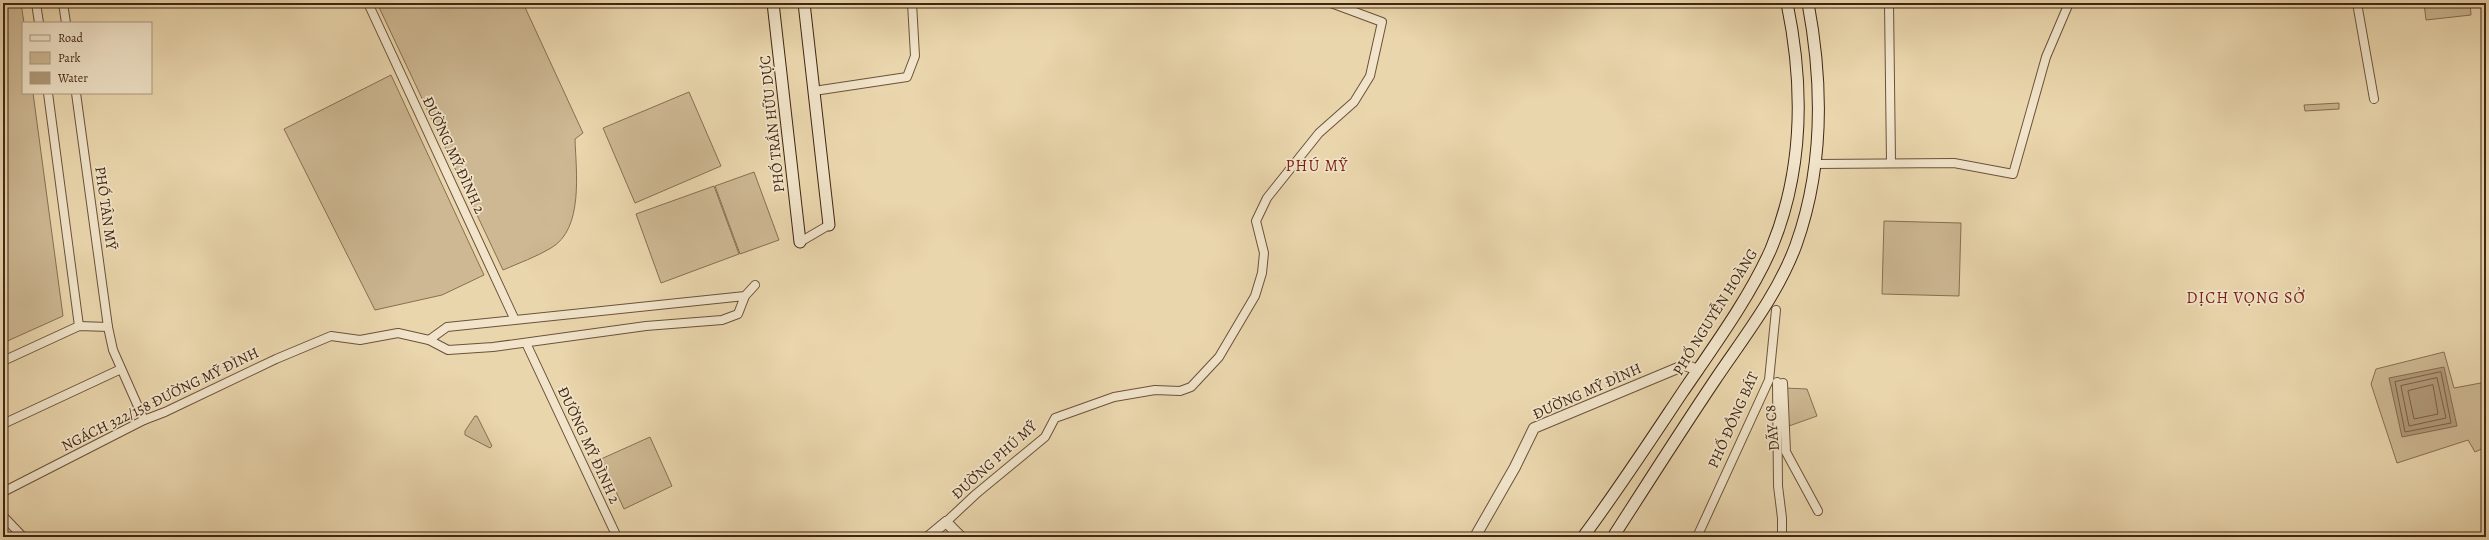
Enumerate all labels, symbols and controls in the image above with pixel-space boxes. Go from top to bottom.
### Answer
legend [22,22,152,94]
text: Road [58,30,84,46]
text: Park [58,50,81,66]
street label: PHỐ TRẦN HỮU DỰC [755,54,789,194]
text: Water [57,70,88,86]
street label: ĐƯỜNG MỸ ĐÌNH 2 [418,93,490,217]
district label: PHÚ MỸ [1286,155,1348,177]
street label: PHỐ TÂN MỸ [90,165,122,252]
street label: PHỐ NGUYỄN HOÀNG [1668,245,1762,379]
district label: DỊCH VỌNG SỞ [2186,287,2306,309]
street label: NGÁCH 322/158 ĐƯỜNG MỸ ĐÌNH [58,342,262,456]
street label: ĐƯỜNG MỸ ĐÌNH [1529,358,1645,424]
street label: PHỐ ĐỒNG BÁT [1703,368,1763,471]
street label: ĐƯỜNG MỸ ĐÌNH 2 [553,383,625,507]
street label: DÃY C8 [1760,404,1784,452]
street label: ĐƯỜNG PHÚ MỸ [947,416,1042,504]

